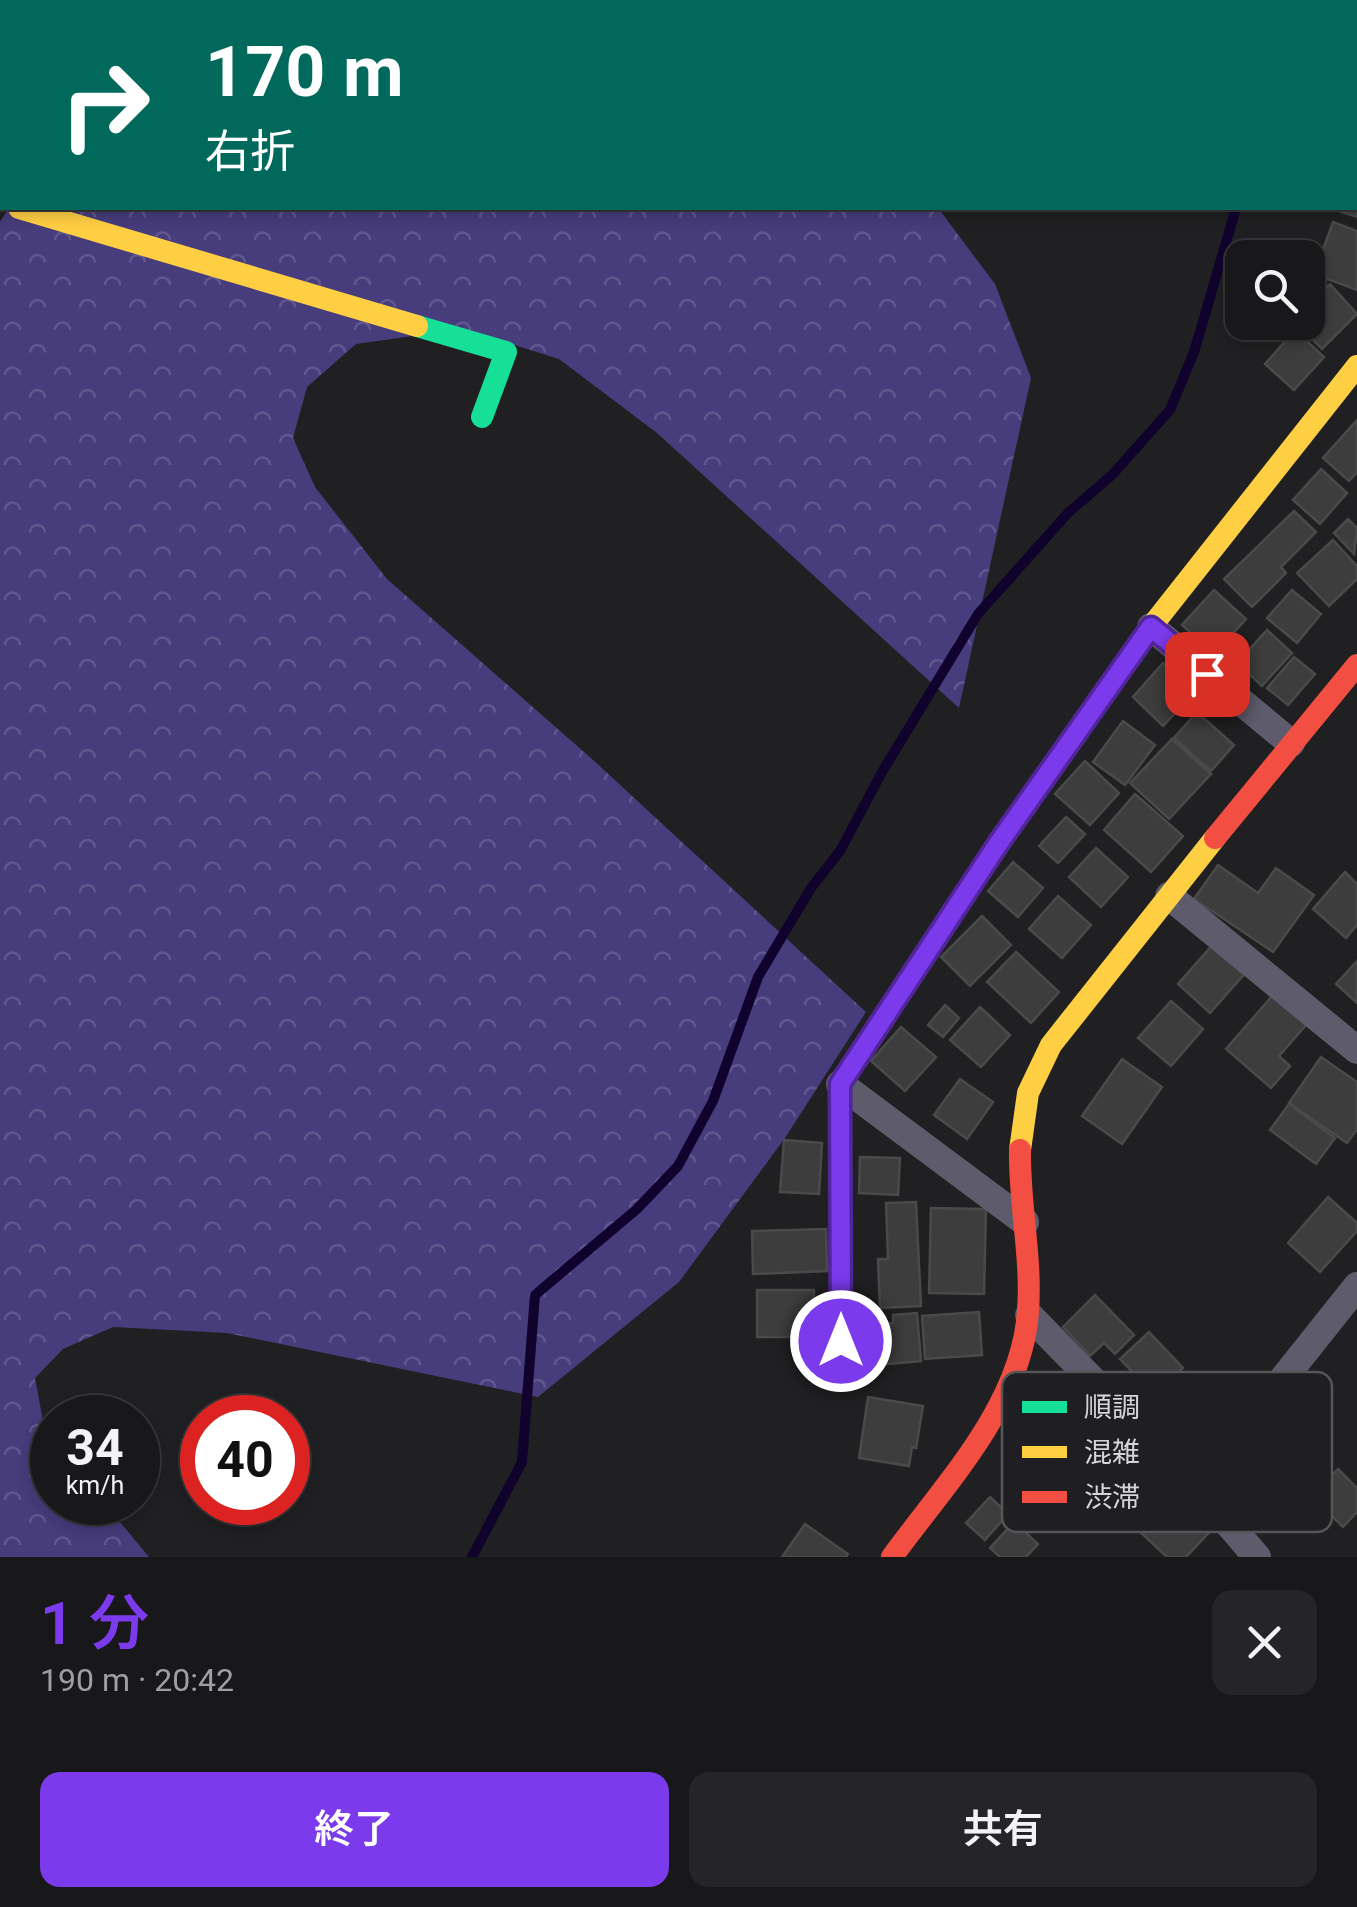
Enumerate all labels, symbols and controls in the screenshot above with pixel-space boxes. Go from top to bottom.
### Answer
text: 170 m [205,31,404,113]
icon: right [40,40,170,170]
text: 右折 [205,125,295,178]
map controls [1225,240,1325,340]
button: search [1225,240,1325,340]
pin [1165,632,1250,717]
icon: arrive [1180,647,1235,702]
position arrow [789,1289,893,1393]
legend [1002,1372,1332,1532]
text: 順調 [1084,1391,1140,1424]
speed limit sign: 40 [180,1395,310,1525]
text: 34 [66,1419,124,1477]
text: 混雑 [1084,1436,1140,1469]
text: km/h [66,1471,124,1500]
text: 渋滞 [1084,1481,1140,1514]
text: 1 分 [40,1588,149,1659]
button: close [1212,1590,1317,1695]
text: 190 m · 20:42 [40,1661,234,1699]
button: 終了 [40,1772,669,1887]
button: 共有 [689,1772,1317,1887]

